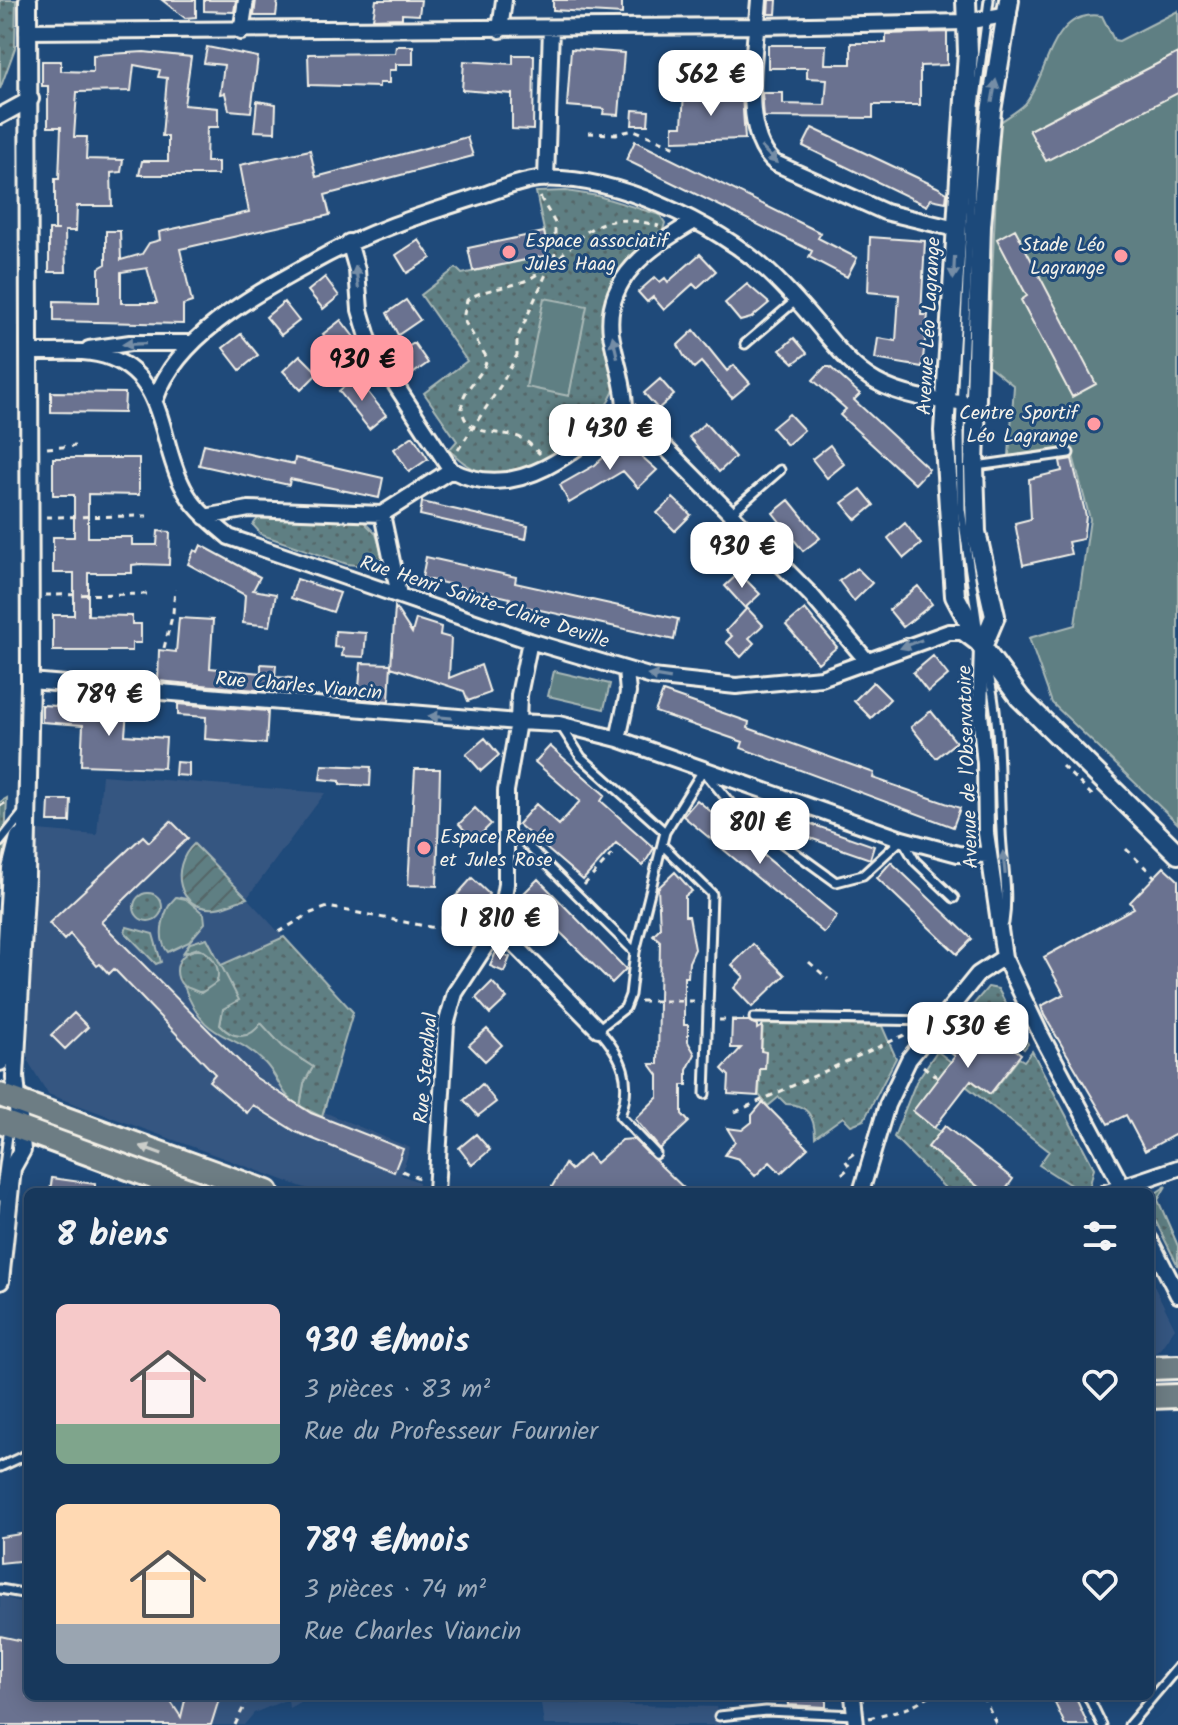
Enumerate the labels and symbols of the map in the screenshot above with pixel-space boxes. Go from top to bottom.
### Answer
pin: 562 € [655,50,767,118]
one-way arrow [989,78,1001,103]
one-way arrow [760,145,778,165]
place label: Espace associatif Jules Haag [525,226,671,281]
place label: Stade Léo Lagrange [1022,230,1105,285]
street label: Avenue Léo Lagrange [909,236,951,416]
marker: Espace associatif Jules Haag [500,243,518,261]
marker: Stade Léo Lagrange [1112,247,1130,265]
one-way arrow [947,256,960,281]
one-way arrow [350,265,363,290]
one-way arrow [608,334,620,359]
pin: 930 € [306,335,418,403]
one-way arrow [121,337,146,350]
place label: Centre Sportif Léo Lagrange [959,398,1080,453]
pin: 1 430 € [536,404,684,472]
marker: Centre Sportif Léo Lagrange [1085,415,1103,433]
pin: 930 € [686,522,798,590]
street label: Rue Henri Sainte-Claire Deville [355,547,613,658]
one-way arrow [899,638,923,651]
street label: Rue Charles Viancin [214,664,384,710]
street label: Avenue de l'Observatoire [949,665,989,869]
pin: 789 € [53,670,165,738]
one-way arrow [646,670,671,683]
one-way arrow [427,710,452,723]
pin: 801 € [704,798,816,866]
place label: Espace Renée et Jules Rose [440,822,554,877]
marker: Espace Renée et Jules Rose [415,839,433,857]
one-way arrow [997,850,1010,875]
pin: 1 810 € [426,894,574,962]
pin: 1 530 € [894,1002,1042,1070]
street label: Rue Stendhal [406,1011,448,1125]
one-way arrow [139,1143,163,1156]

